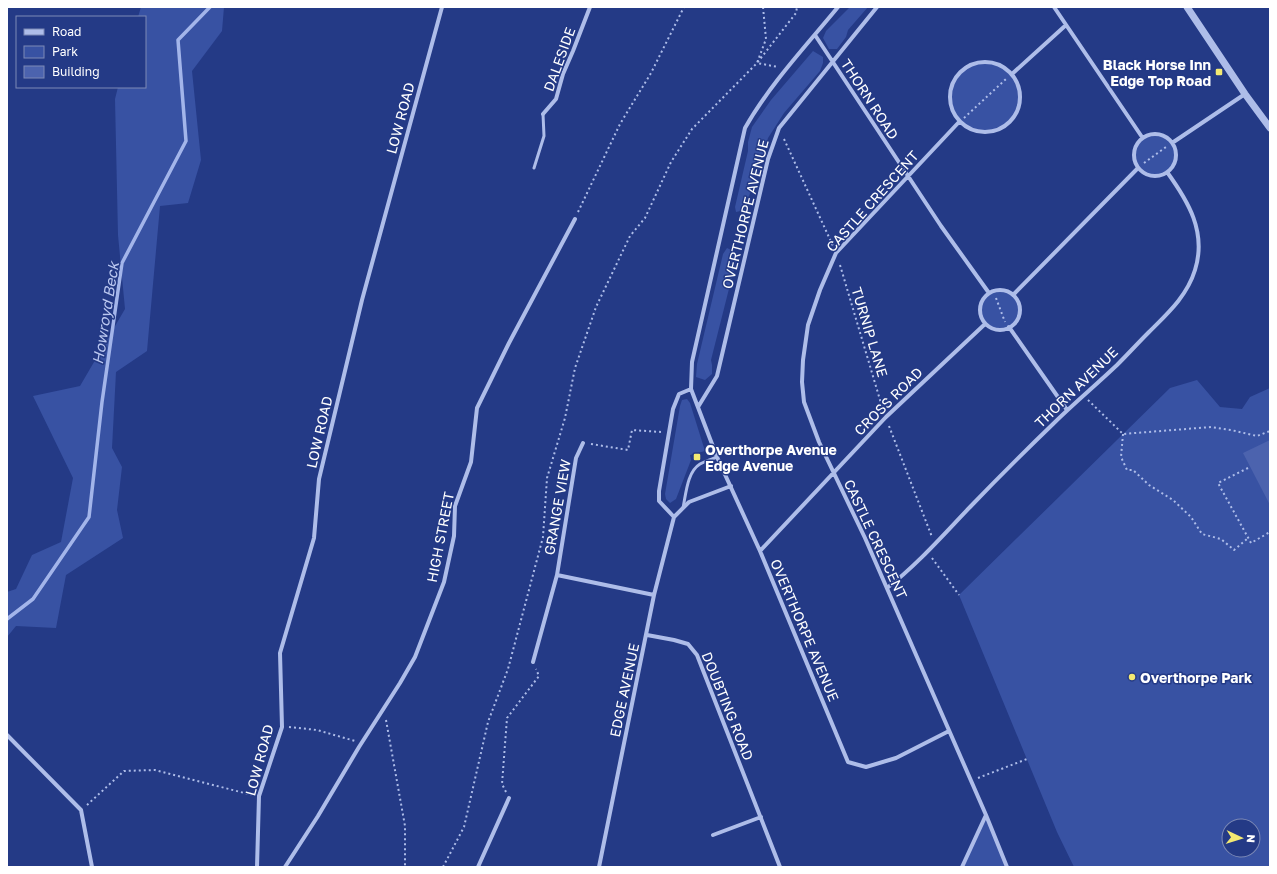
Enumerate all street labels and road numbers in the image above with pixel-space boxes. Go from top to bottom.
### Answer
street label: DALESIDE [540,25,578,93]
street label: THORN ROAD [838,56,902,142]
street label: LOW ROAD [382,80,418,156]
street label: OVERTHORPE AVENUE [718,138,772,290]
street label: CASTLE CRESCENT [822,147,922,255]
street label: TURNIP LANE [848,285,892,379]
street label: THORN AVENUE [1031,343,1121,431]
street label: CROSS ROAD [850,363,926,439]
street label: LOW ROAD [302,394,336,470]
street label: GRANGE VIEW [540,457,574,556]
street label: CASTLE CRESCENT [841,477,911,602]
street label: HIGH STREET [423,490,457,584]
street label: OVERTHORPE AVENUE [767,556,843,704]
street label: EDGE AVENUE [606,641,642,739]
street label: DOUBTING ROAD [699,649,757,763]
street label: LOW ROAD [241,722,277,798]

